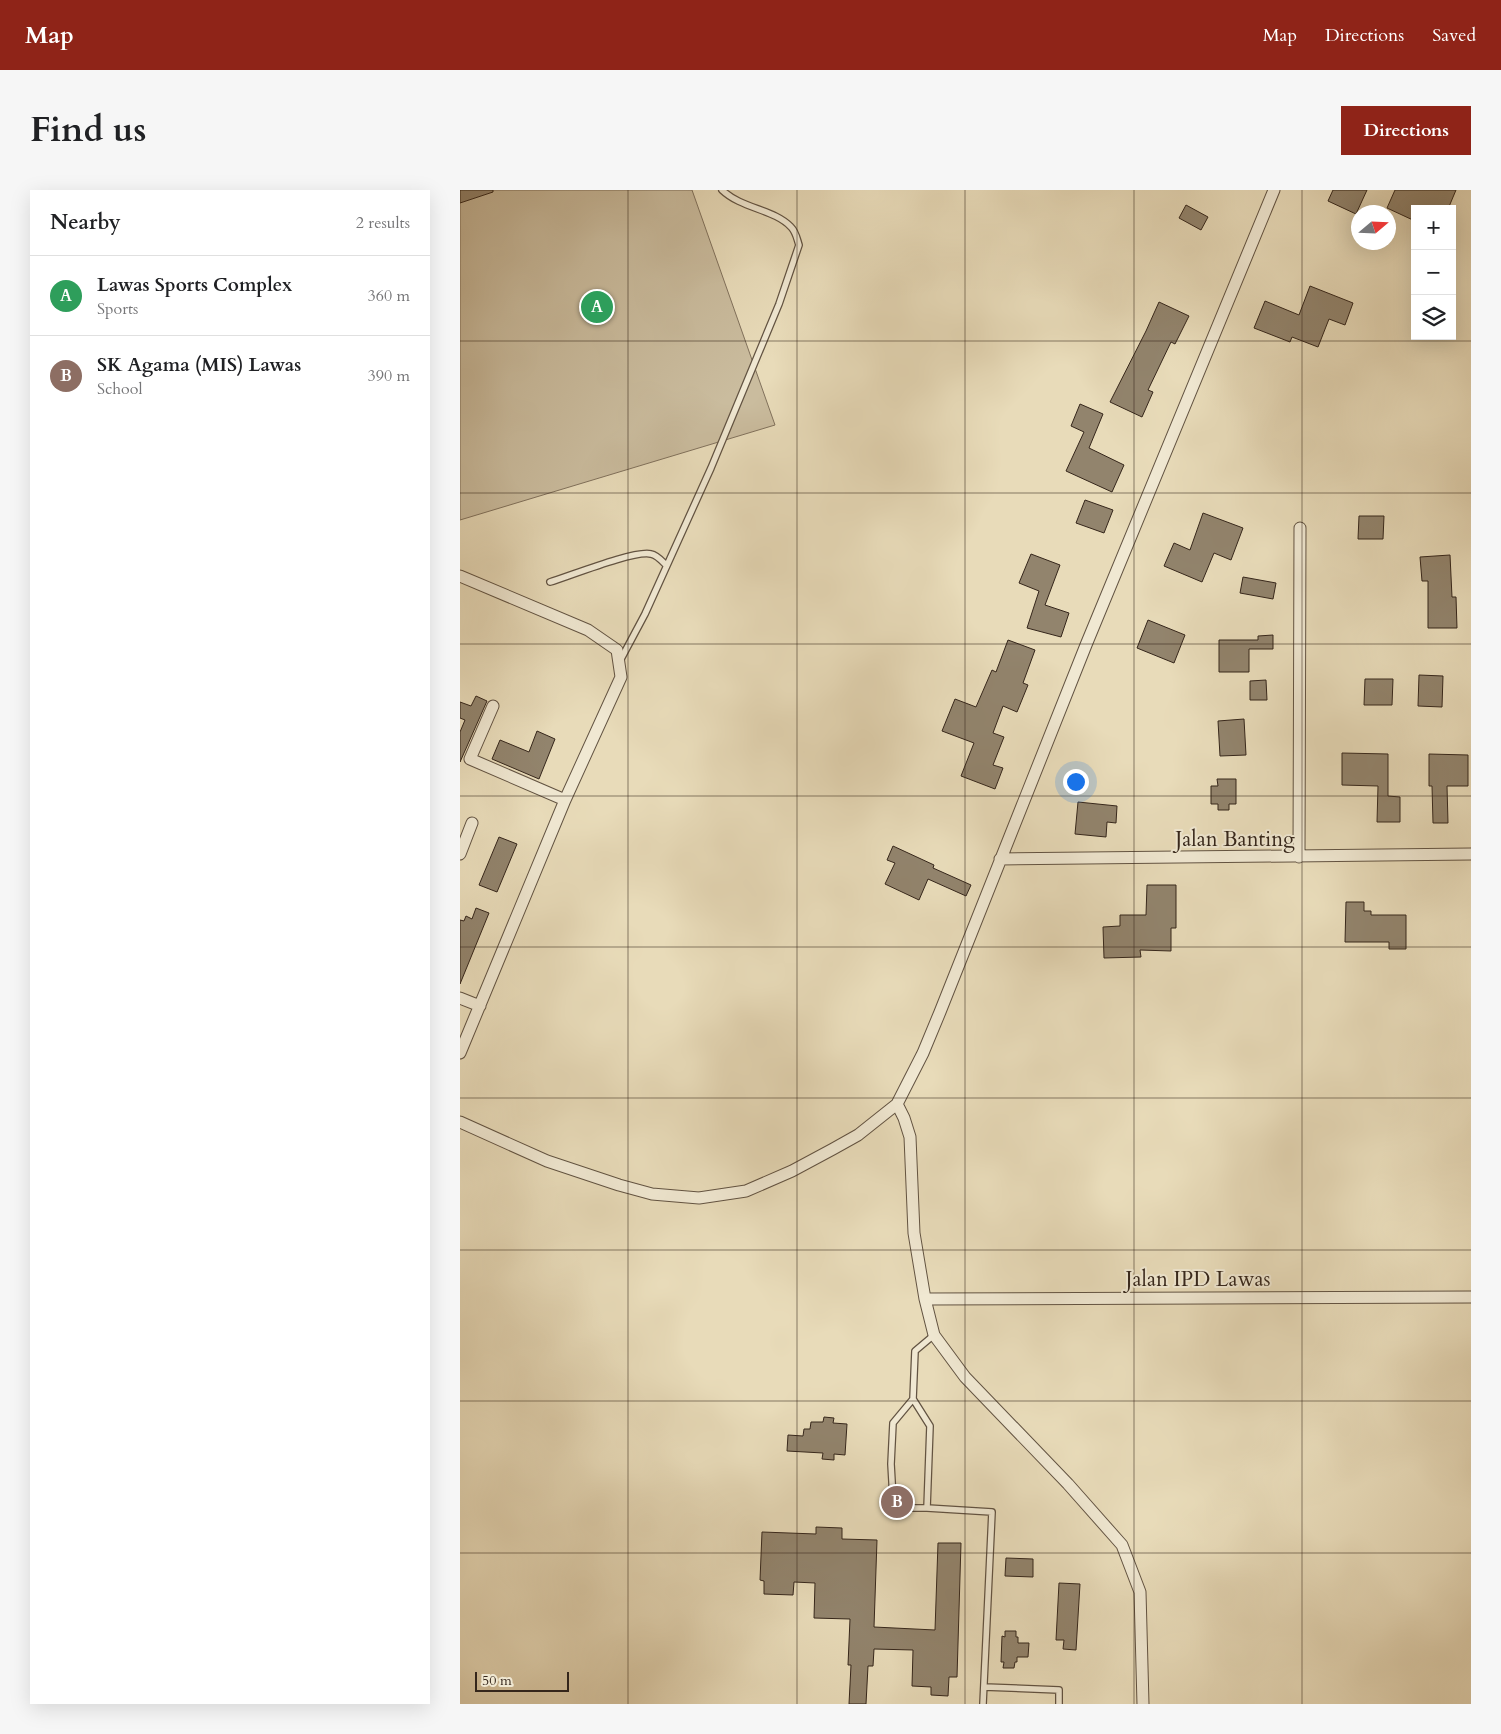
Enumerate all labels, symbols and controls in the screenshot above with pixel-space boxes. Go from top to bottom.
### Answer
text: Map [25,19,74,52]
text: Map [1263,23,1297,48]
text: Directions [1325,23,1404,48]
text: Saved [1432,23,1476,48]
text: Find us [30,106,146,154]
button: Directions [1341,106,1471,155]
north arrow [1351,205,1396,250]
map controls [1411,205,1456,340]
button: + [1411,205,1456,250]
text: Nearby [50,208,121,237]
text: 2 results [356,212,410,234]
button: − [1411,250,1456,295]
text: Lawas Sports Complex [97,272,292,298]
text: A [60,285,72,307]
text: 360 m [368,285,410,307]
pin: A [581,288,613,326]
button: layers [1411,295,1456,340]
text: Sports [97,298,138,320]
text: SK Agama (MIS) Lawas [97,352,301,378]
text: B [60,365,72,387]
text: 390 m [368,365,410,387]
text: School [97,378,142,400]
your location [1063,769,1089,795]
street label: Jalan Banting [1172,825,1295,854]
street label: Jalan IPD Lawas [1122,1265,1271,1294]
pin: B [881,1483,913,1521]
scale bar [475,1669,569,1692]
text: 50 m [482,1671,512,1690]

